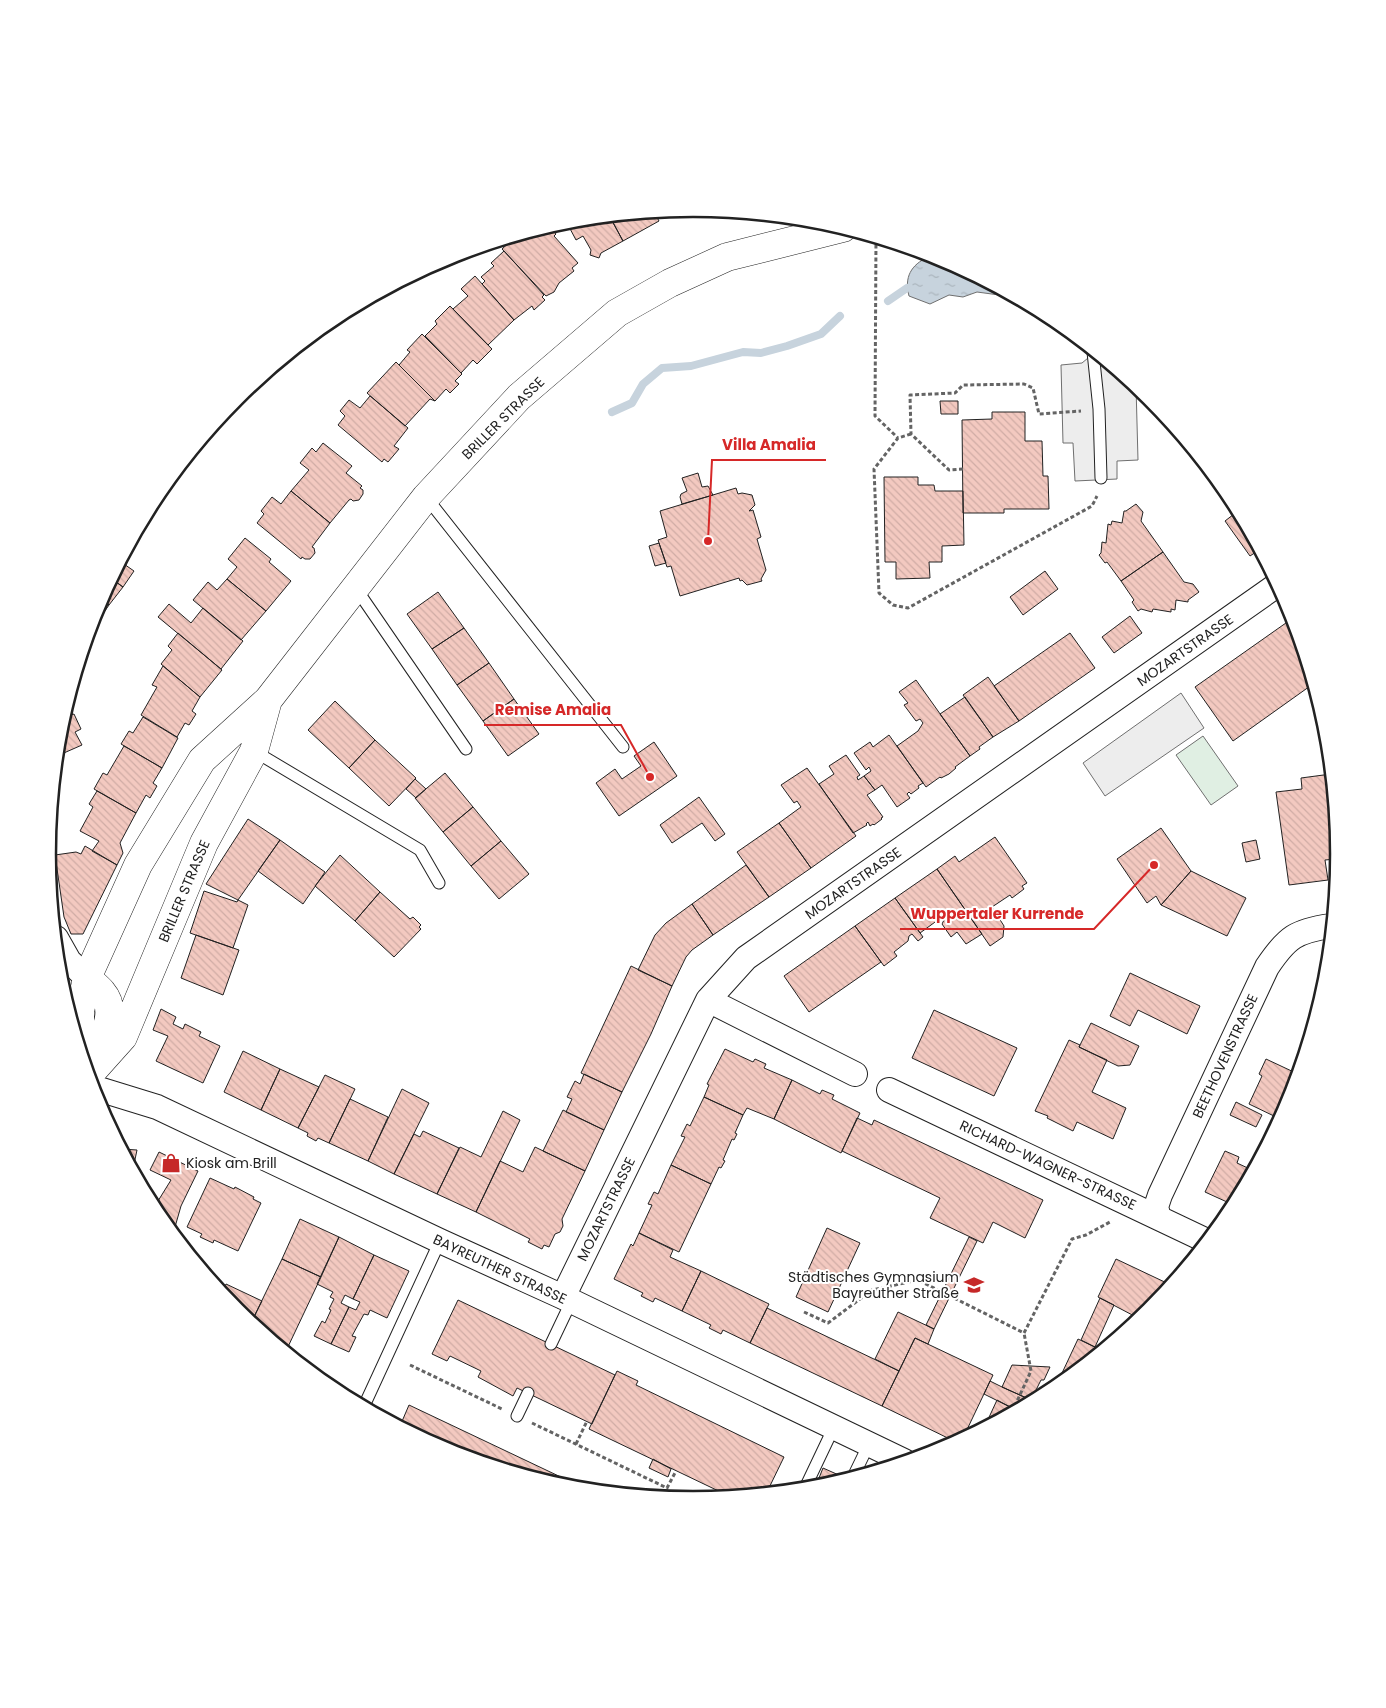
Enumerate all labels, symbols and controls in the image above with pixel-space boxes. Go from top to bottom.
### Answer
street label: BRILLER STRASSE [457,372,549,464]
callout: Villa Amalia [712,430,826,460]
text: Villa Amalia [722,434,816,455]
street label: MOZARTSTRASSE [1133,609,1237,691]
callout: Remise Amalia [484,695,621,725]
text: Remise Amalia [495,699,611,720]
street label: BRILLER STRASSE [153,837,215,945]
street label: MOZARTSTRASSE [801,842,905,924]
callout: Wuppertaler Kurrende [900,899,1094,929]
text: Wuppertaler Kurrende [910,903,1084,924]
street label: BEETHOVENSTRASSE [1187,991,1263,1121]
street label: RICHARD-WAGNER-STRASSE [956,1115,1140,1215]
shop icon: Kiosk am Brill [160,1152,182,1174]
place label: Kiosk am Brill [186,1153,277,1173]
street label: MOZARTSTRASSE [572,1154,640,1264]
street label: BAYREUTHER STRASSE [430,1229,570,1309]
place label: Städtisches Gymnasium Bayreuther Straße [788,1267,959,1303]
school or university icon: Städtisches Gymnasium Bayreuther Straße [963,1274,985,1296]

